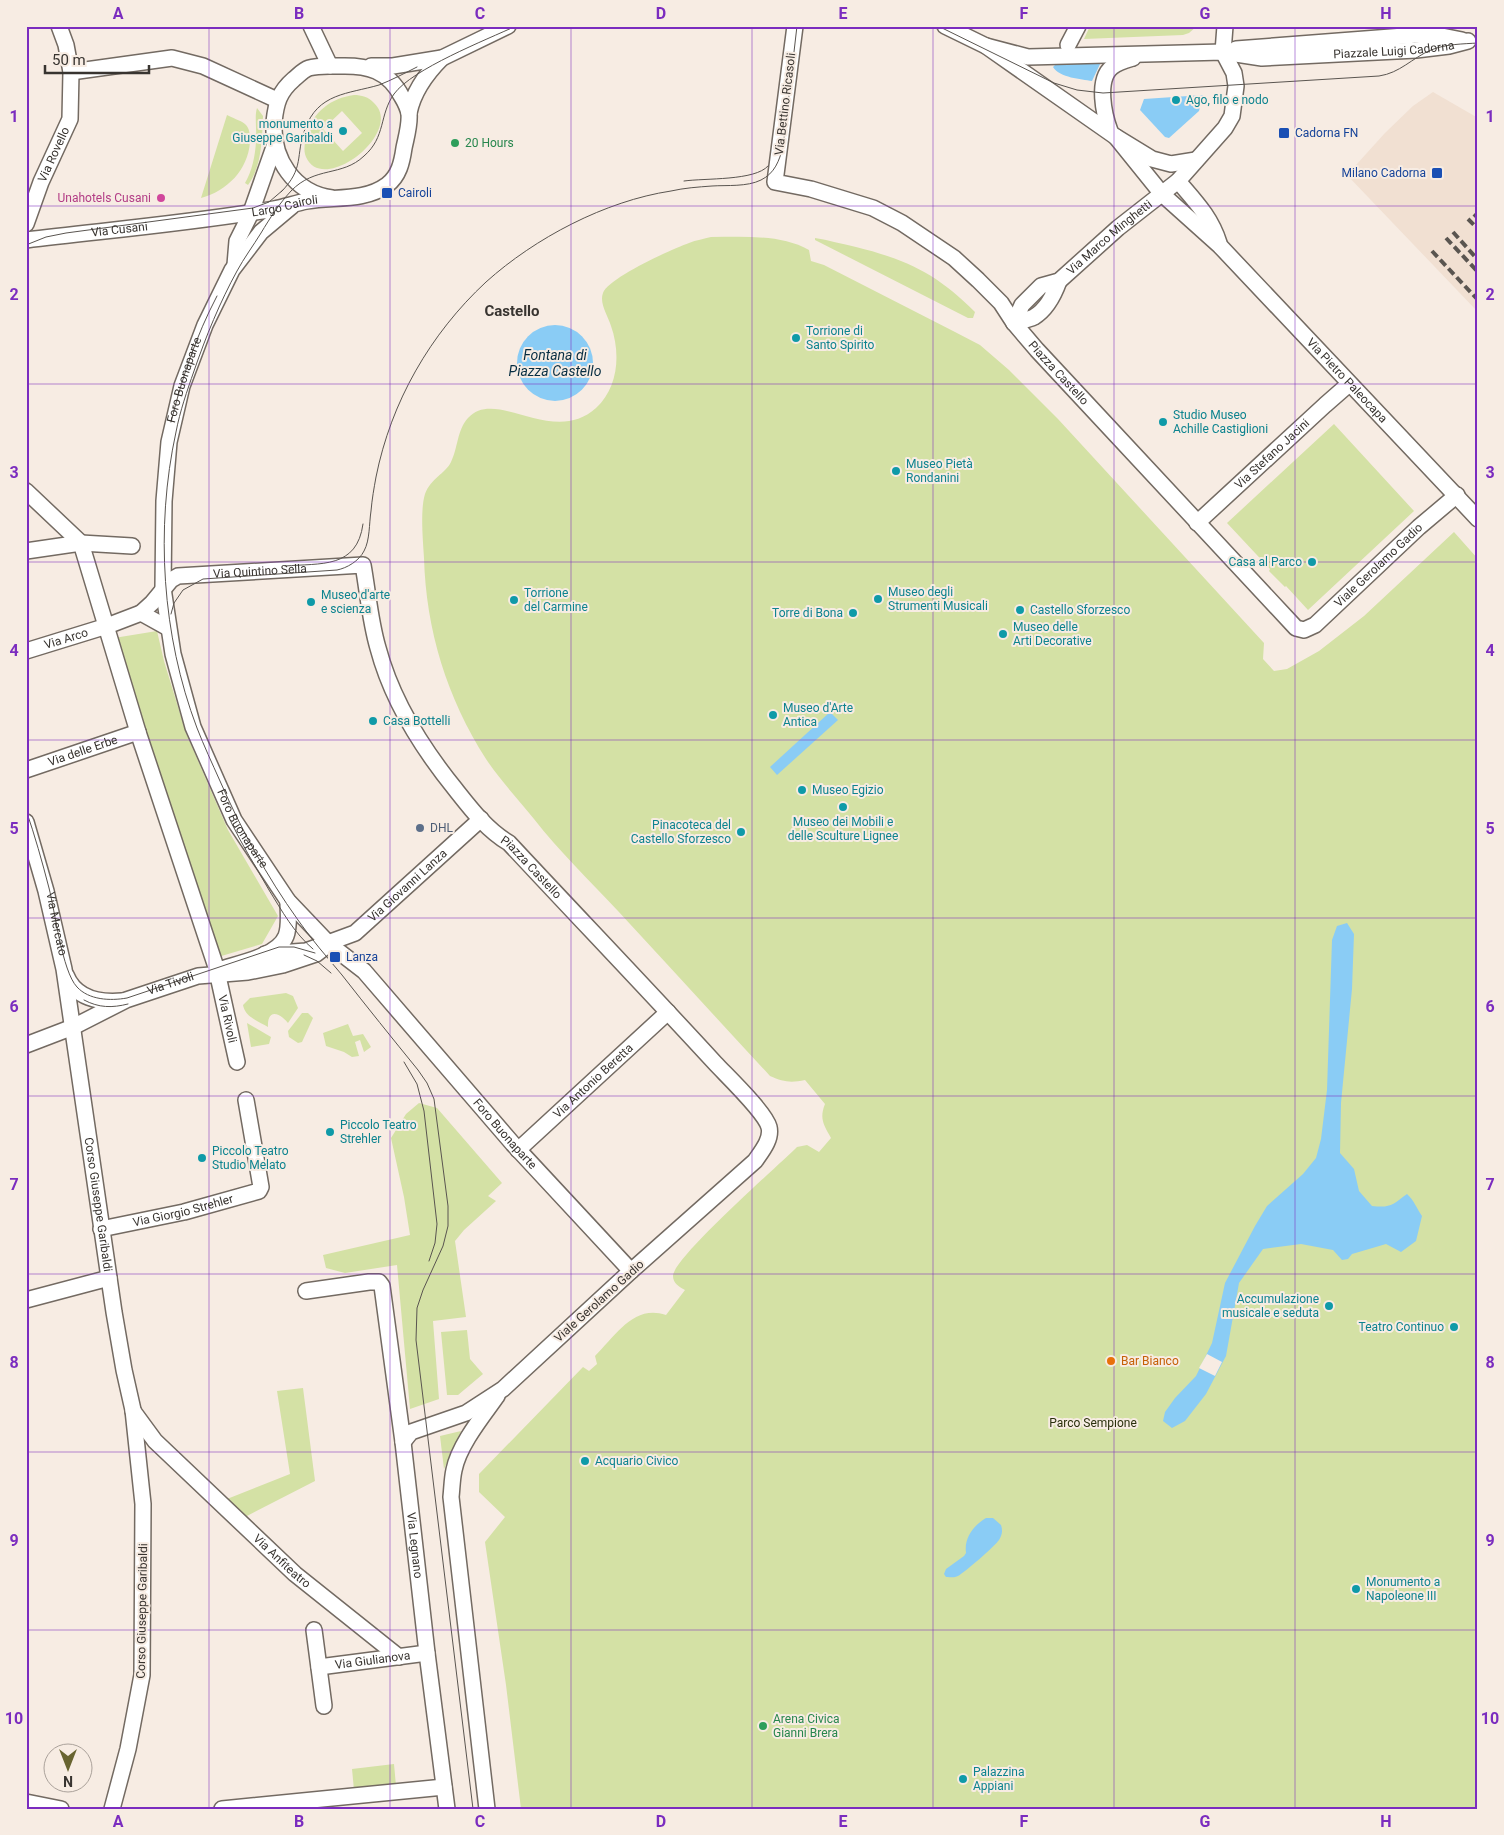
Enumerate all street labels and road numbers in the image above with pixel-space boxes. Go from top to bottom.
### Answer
street label: Piazzale Luigi Cadorna [1333,38,1456,61]
street label: Via Bettino Ricasoli [772,52,798,156]
street label: Via Rovello [35,124,72,184]
street label: Largo Cairoli [251,193,319,220]
street label: Via Marco Minghetti [1064,197,1155,278]
street label: Via Cusani [90,219,149,240]
street label: Foro Buonaparte [164,335,204,424]
street label: Via Pietro Paleocapa [1304,335,1390,425]
street label: Piazza Castello [1025,338,1092,408]
street label: Via Stefano Jacini [1232,416,1312,492]
street label: Viale Gerolamo Gadio [1332,520,1426,610]
street label: Via Quintino Sella [213,561,307,581]
street label: Via Arco [43,625,90,652]
street label: Via delle Erbe [46,732,119,769]
street label: Foro Buonaparte [214,787,271,871]
street label: Piazza Castello [498,833,564,902]
street label: Via Giovanni Lanza [365,846,450,925]
street label: Via Mercato [43,891,70,957]
street label: Via Tivoli [145,969,196,998]
street label: Via Rivoli [215,994,240,1044]
street label: Via Antonio Beretta [550,1041,636,1121]
street label: Foro Buonaparte [470,1096,540,1172]
street label: Corso Giuseppe Garibaldi [82,1137,115,1273]
street label: Via Giorgio Strehler [131,1192,235,1229]
street label: Viale Gerolamo Gadio [551,1257,647,1345]
street label: Via Legnano [404,1512,425,1579]
street label: Via Anfiteatro [251,1531,314,1591]
street label: Corso Giuseppe Garibaldi [134,1543,150,1679]
street label: Via Giulianova [334,1648,411,1672]

